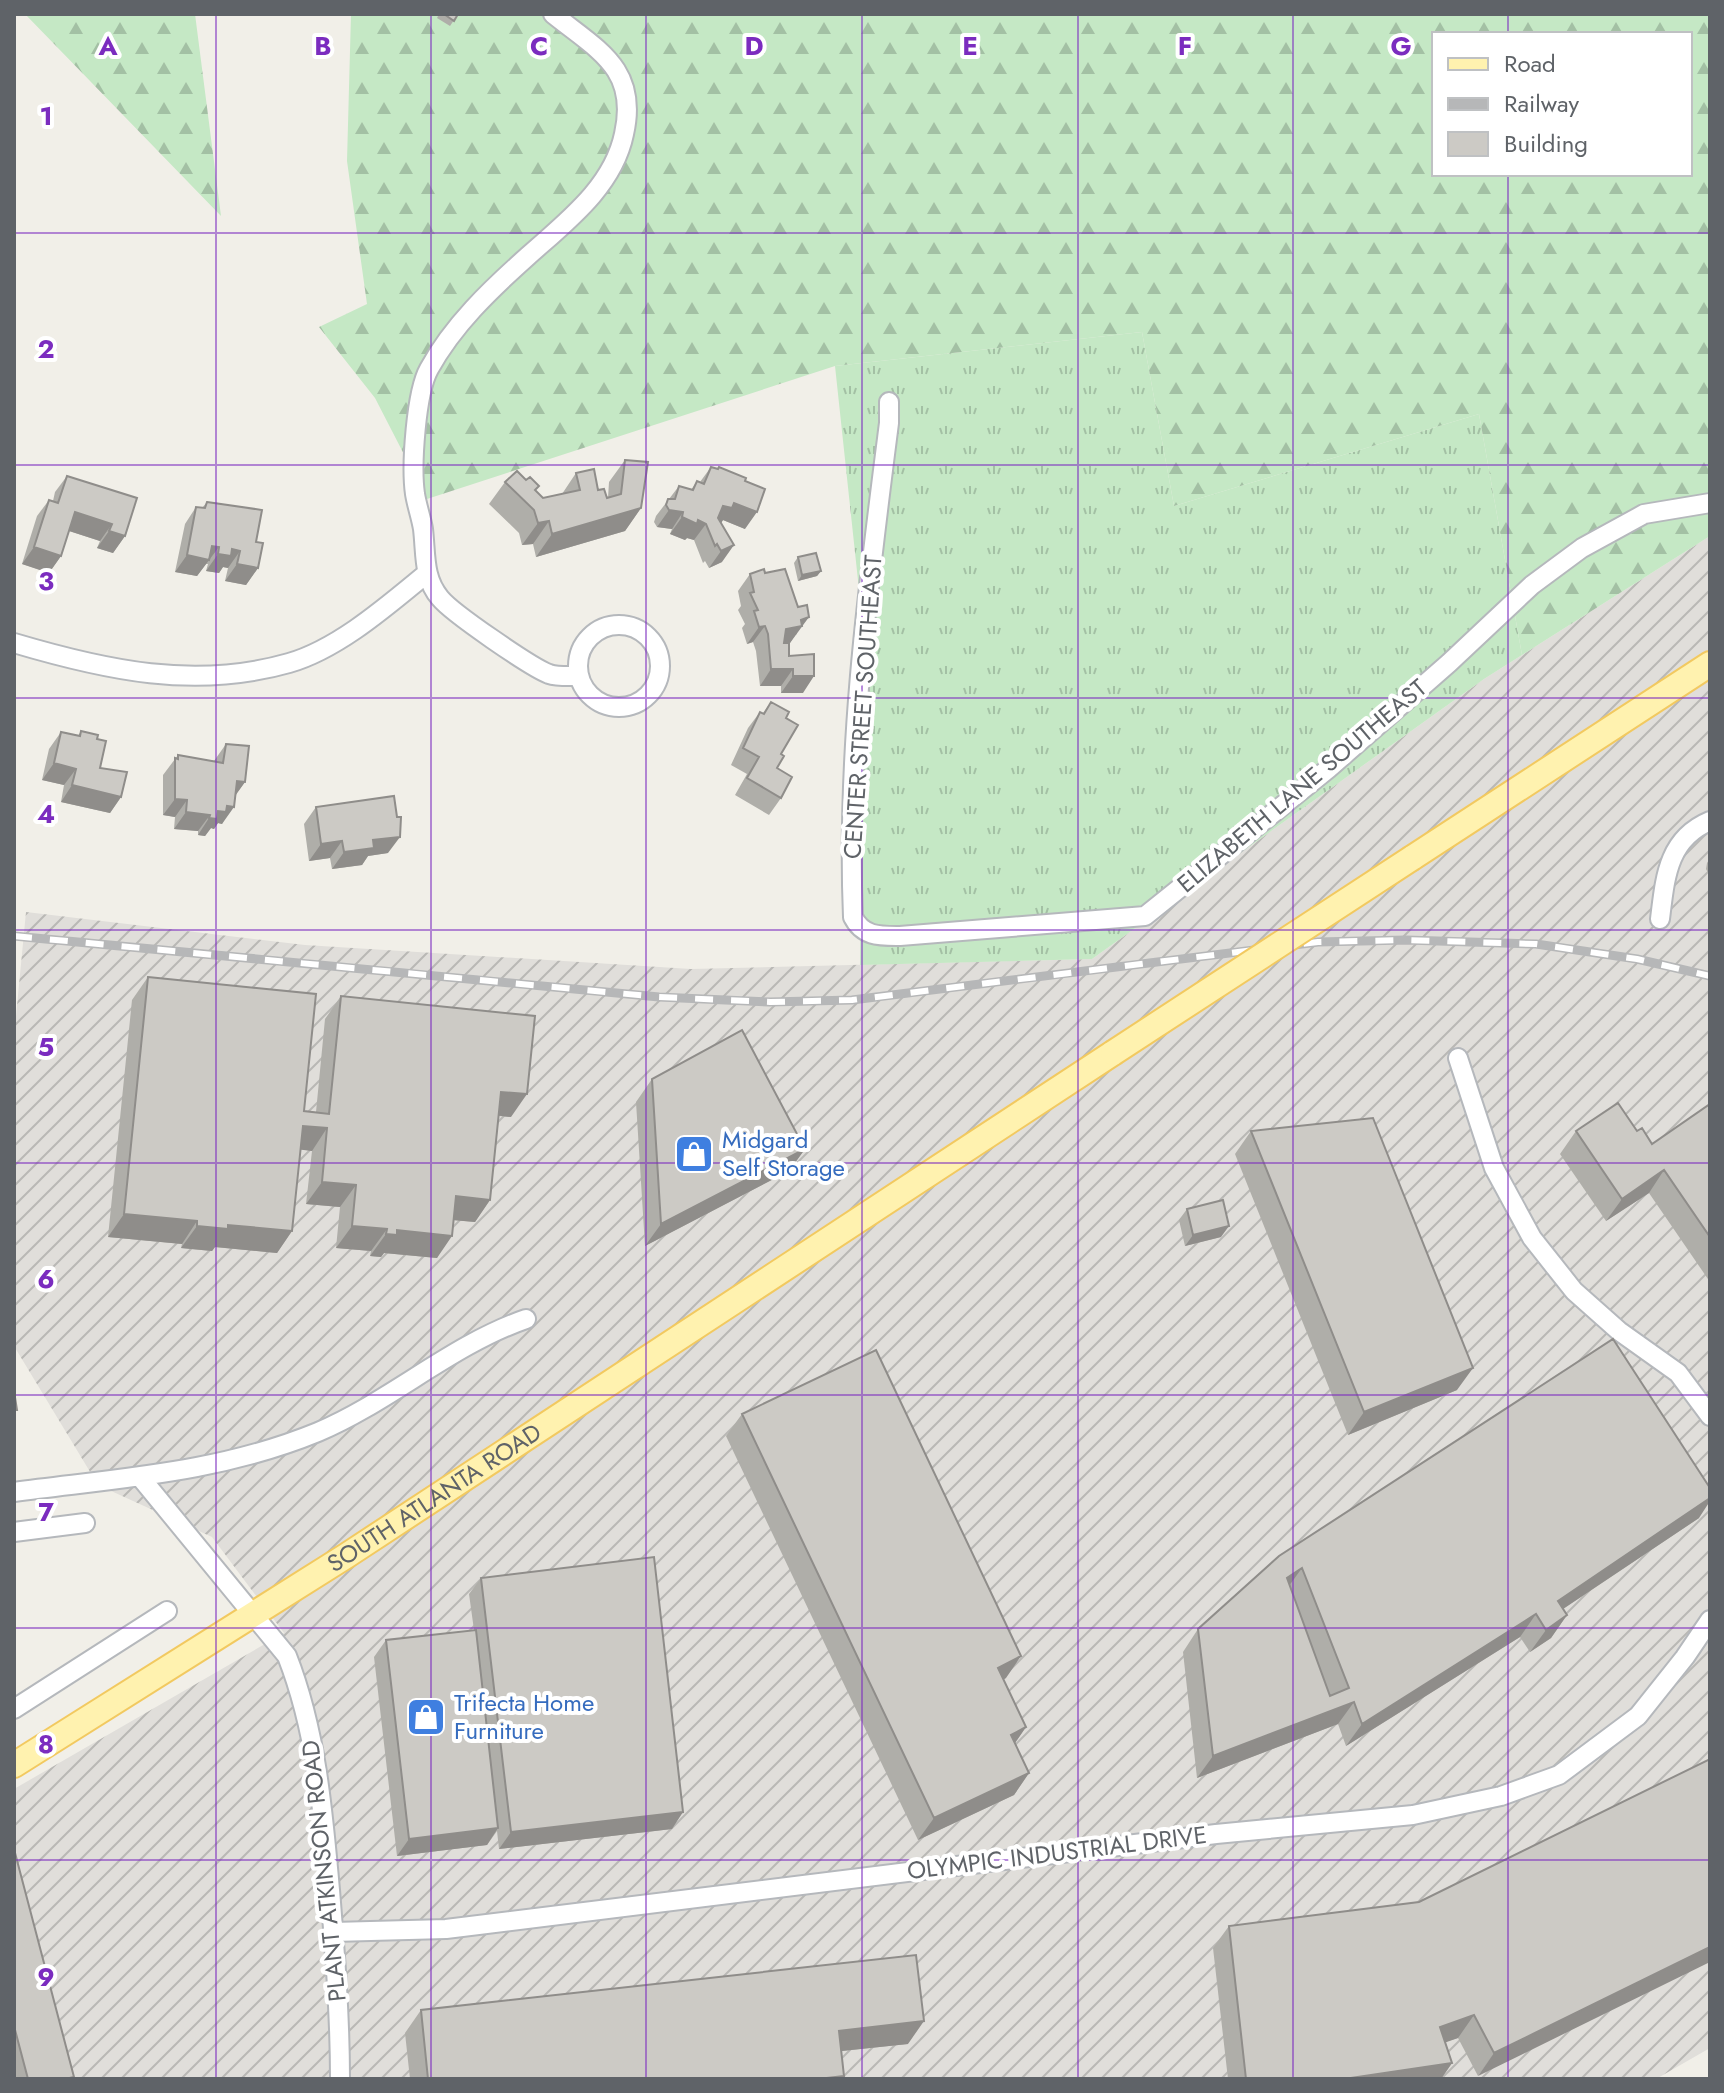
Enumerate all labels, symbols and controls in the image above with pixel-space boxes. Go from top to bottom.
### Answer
text: A [97,27,118,65]
text: B [314,27,332,65]
text: C [530,27,548,65]
text: D [744,27,764,65]
text: E [962,27,978,65]
text: F [1178,27,1192,65]
text: G [1390,27,1412,65]
legend [1432,32,1692,176]
text: Road [1504,46,1556,81]
text: Railway [1504,86,1579,121]
text: 1 [39,97,53,135]
text: Building [1504,126,1588,161]
text: 2 [37,330,55,368]
street label: CENTER STREET SOUTHEAST [834,554,891,860]
text: 3 [38,562,54,600]
street label: ELIZABETH LANE SOUTHEAST [1169,671,1434,901]
text: 4 [37,795,55,833]
text: 5 [38,1028,54,1066]
place label: Midgard Self Storage [722,1122,845,1185]
shop icon: Midgard Self Storage [673,1133,715,1175]
text: 6 [37,1260,55,1298]
street label: SOUTH ATLANTA ROAD [320,1415,548,1581]
text: 7 [38,1493,54,1531]
place label: Trifecta Home Furniture [454,1685,594,1748]
shop icon: Trifecta Home Furniture [405,1696,447,1738]
text: 8 [38,1725,54,1763]
street label: PLANT ATKINSON ROAD [292,1739,355,2003]
street label: OLYMPIC INDUSTRIAL DRIVE [905,1817,1209,1888]
text: 9 [37,1958,55,1996]

